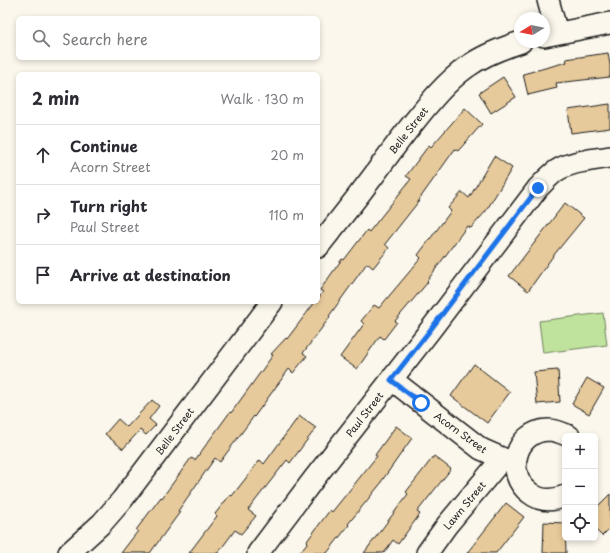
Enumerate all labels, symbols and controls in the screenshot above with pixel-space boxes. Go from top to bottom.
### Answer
north arrow [514,12,550,48]
search box [16,16,320,60]
icon: search [30,27,52,49]
text: Search here [62,27,148,50]
text: 2 min [32,85,79,111]
text: Walk · 130 m [221,89,304,108]
street label: Belle Street [385,103,431,157]
text: Continue [70,134,138,157]
icon: ahead [32,144,54,166]
text: 20 m [270,145,304,164]
text: Acorn Street [70,157,151,176]
route end [529,179,547,197]
text: Turn right [70,194,147,217]
icon: right [32,204,54,226]
text: 110 m [269,205,304,224]
text: Paul Street [70,217,139,236]
text: Arrive at destination [70,263,231,286]
icon: arrive [32,264,54,286]
street label: Paul Street [342,388,386,440]
route start [412,394,430,412]
street label: Belle Street [151,404,197,458]
street label: Acorn Street [431,408,491,456]
map controls [562,433,598,541]
button: + [562,433,598,469]
button: − [562,469,598,505]
street label: Lawn Street [439,478,489,532]
button: locate [562,505,598,541]

